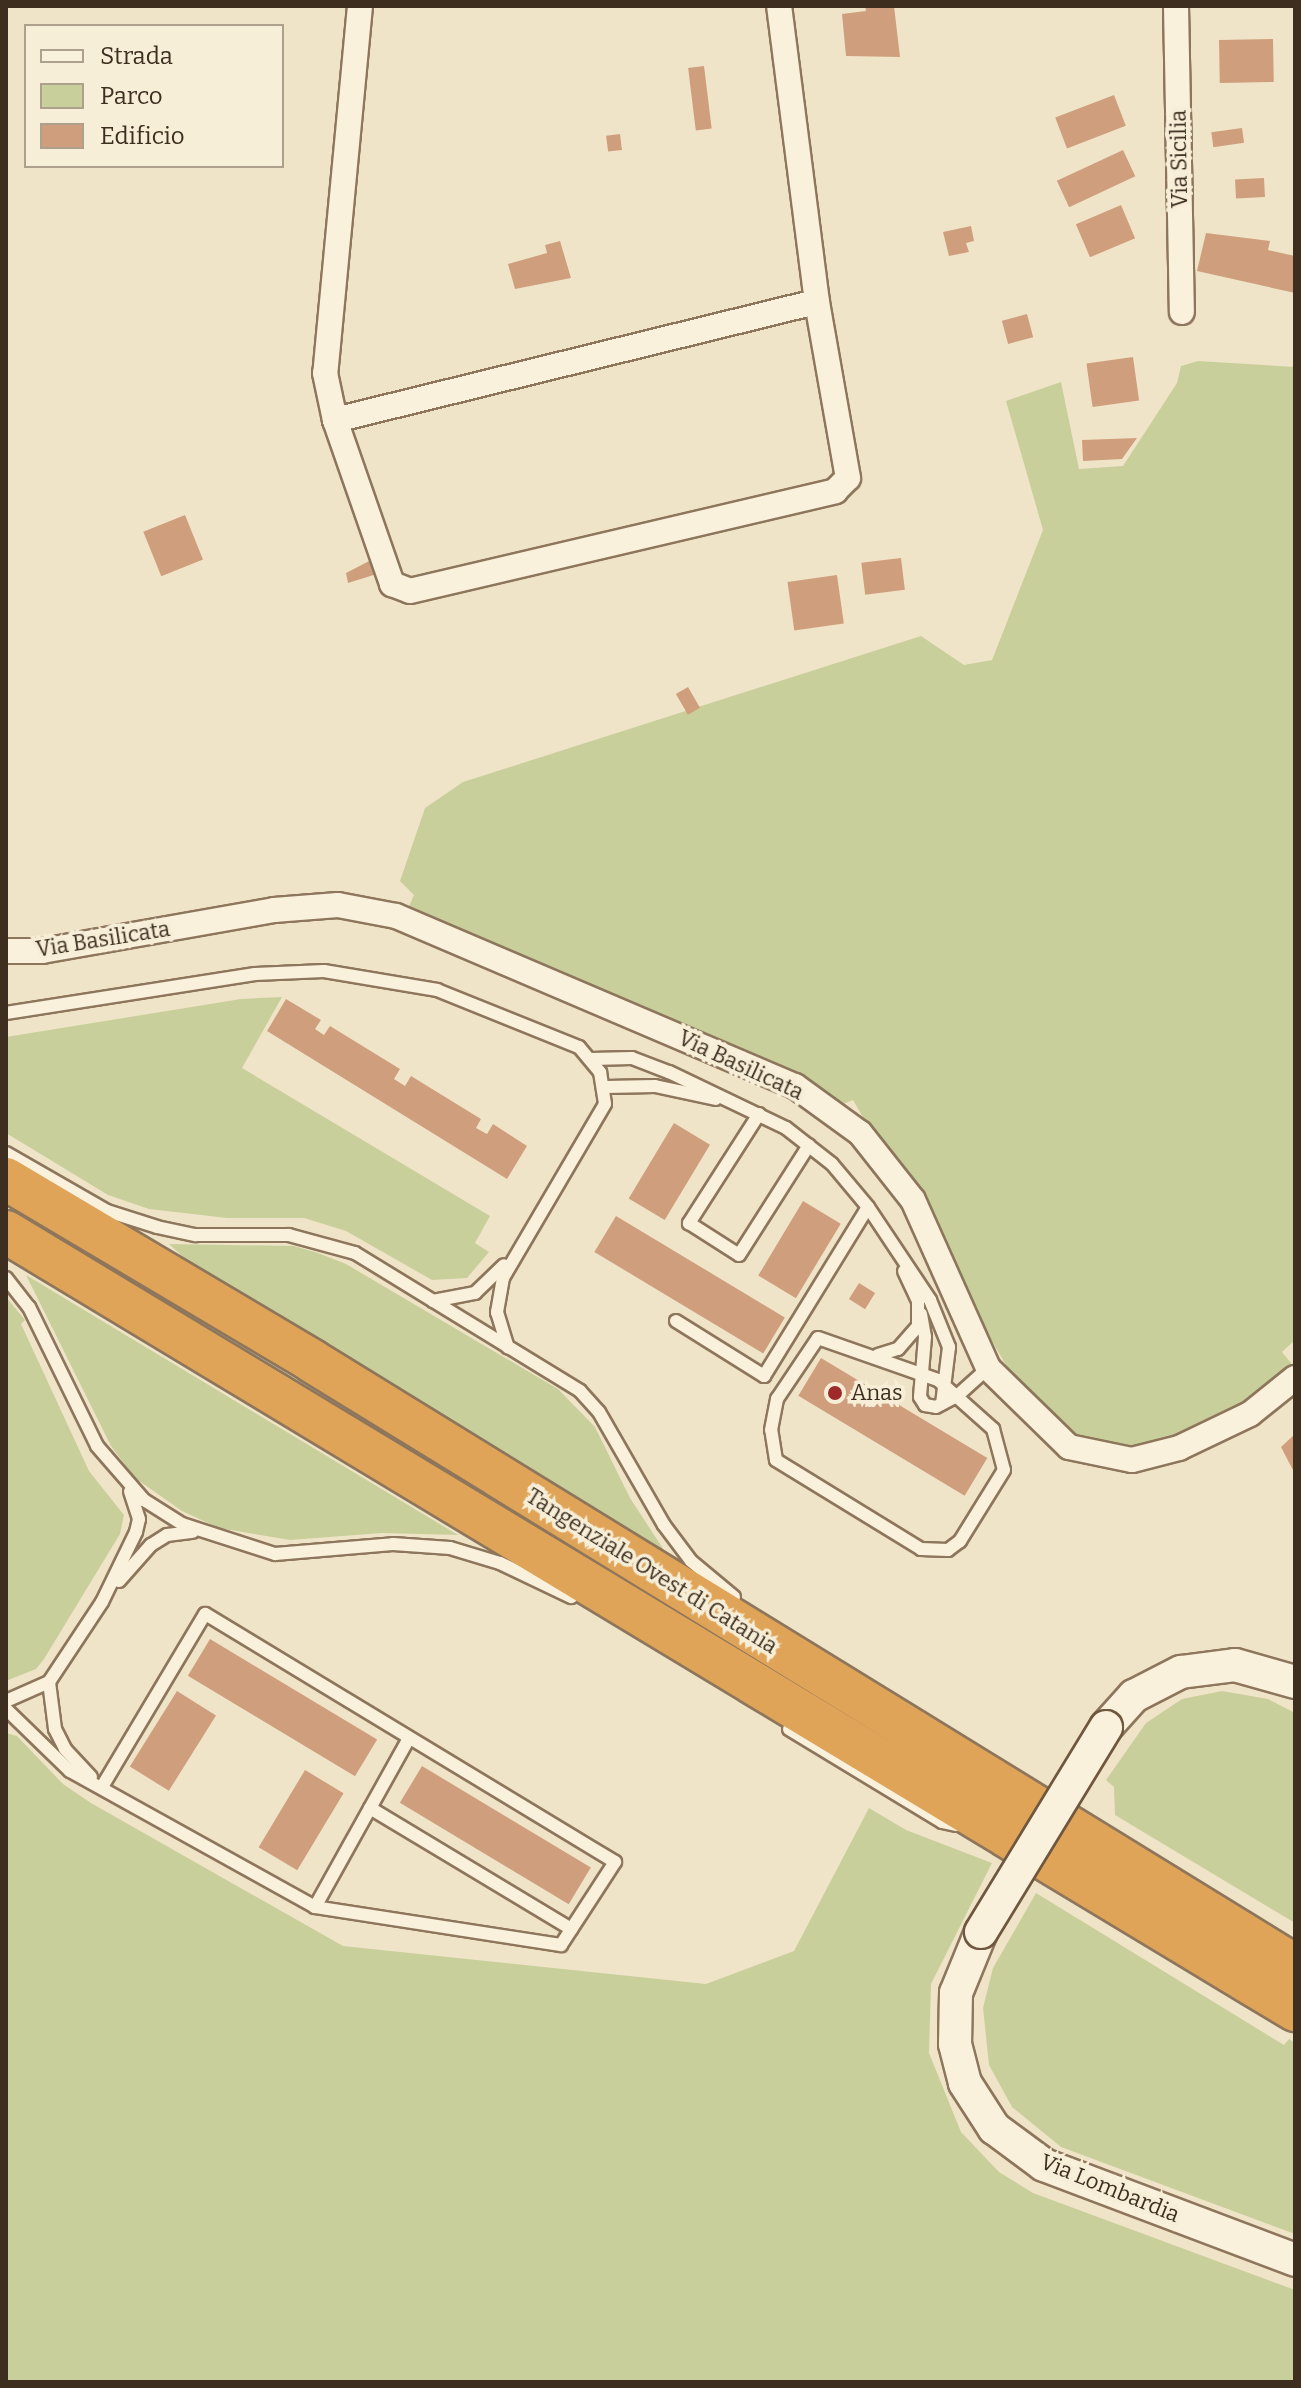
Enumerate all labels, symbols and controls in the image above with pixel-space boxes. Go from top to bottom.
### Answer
legend [24,24,284,168]
text: Strada [100,42,173,70]
text: Parco [100,82,163,110]
street label: Via Sicilia [1165,110,1193,208]
text: Edificio [100,122,185,150]
street label: Via Basilicata [34,915,172,963]
street label: Via Basilicata [674,1024,808,1106]
place label: Anas [851,1380,903,1406]
marker: Anas [826,1384,844,1402]
street label: Tangenziale Ovest di Catania [522,1483,782,1659]
street label: Via Lombardia [1037,2148,1183,2228]

